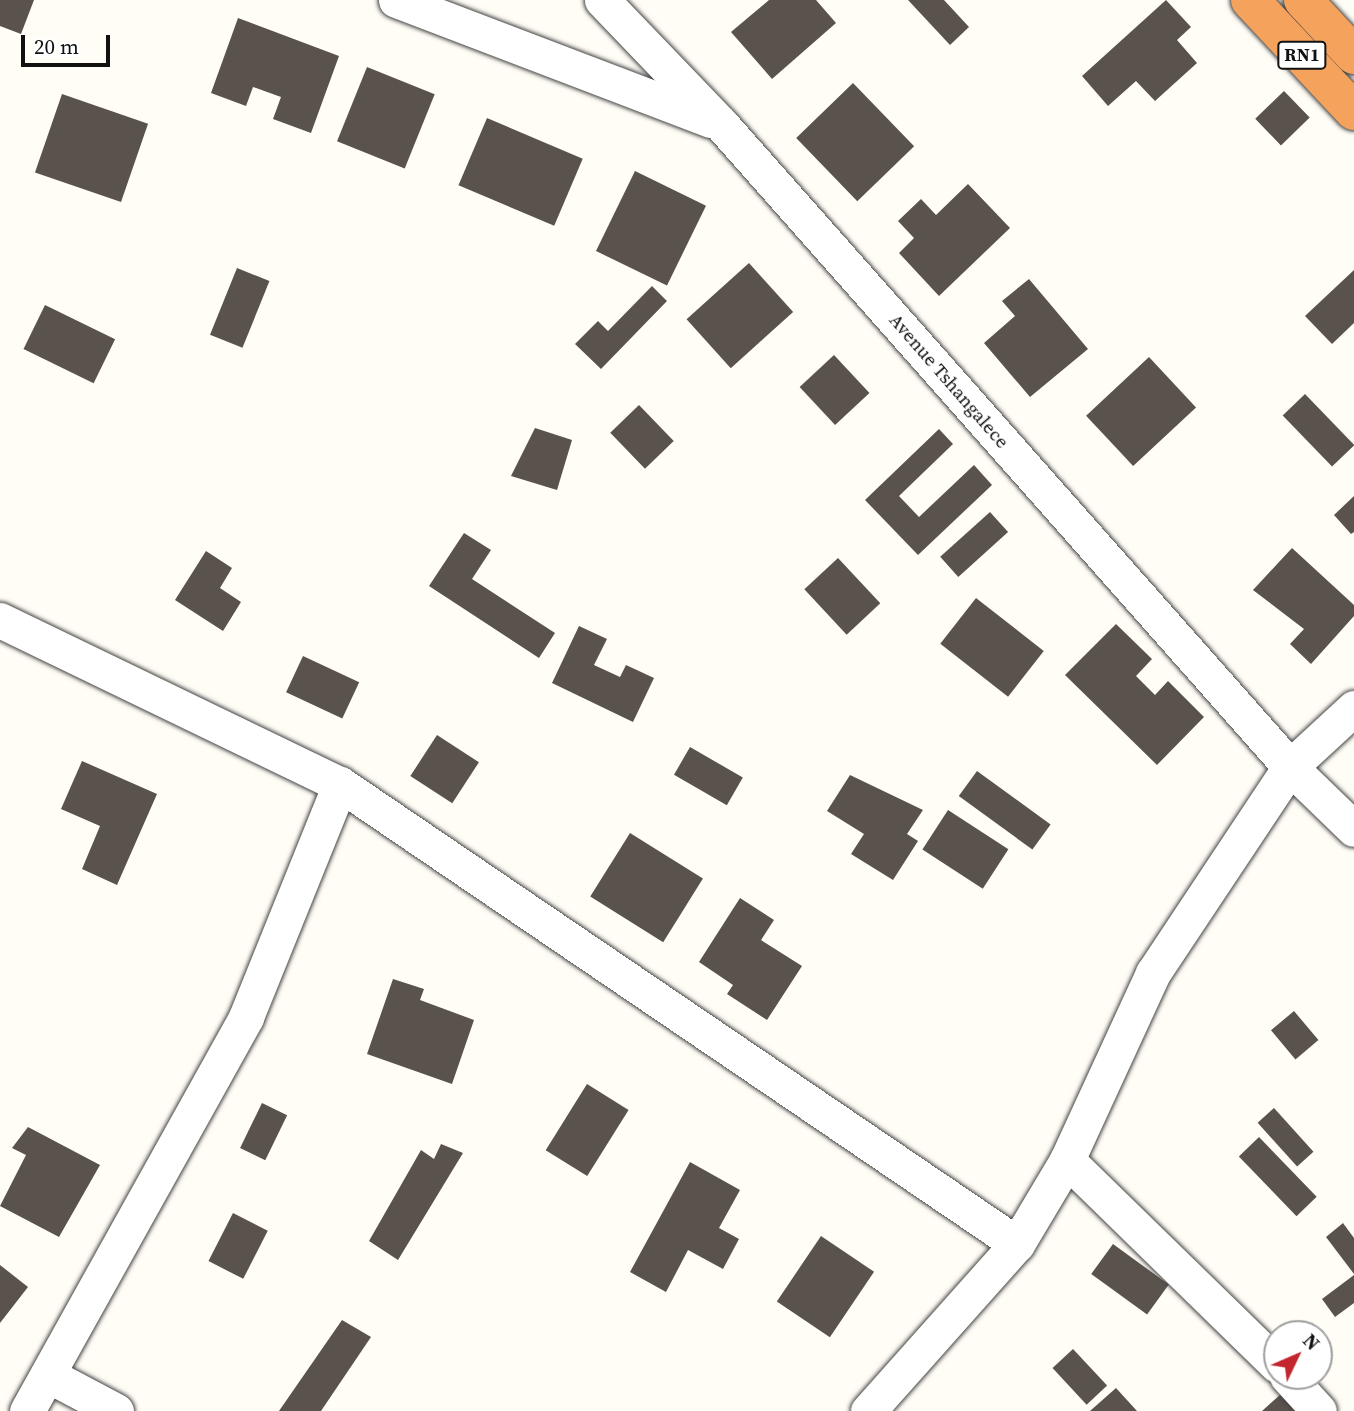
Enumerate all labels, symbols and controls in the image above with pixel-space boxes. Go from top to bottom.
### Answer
scale bar [24,21,114,65]
text: 20 m [34,32,79,61]
road number: RN1 [1276,40,1328,70]
street label: Avenue Tshangalece [884,309,1014,453]
north arrow [1263,1320,1333,1390]
text: N [1298,1328,1326,1356]

